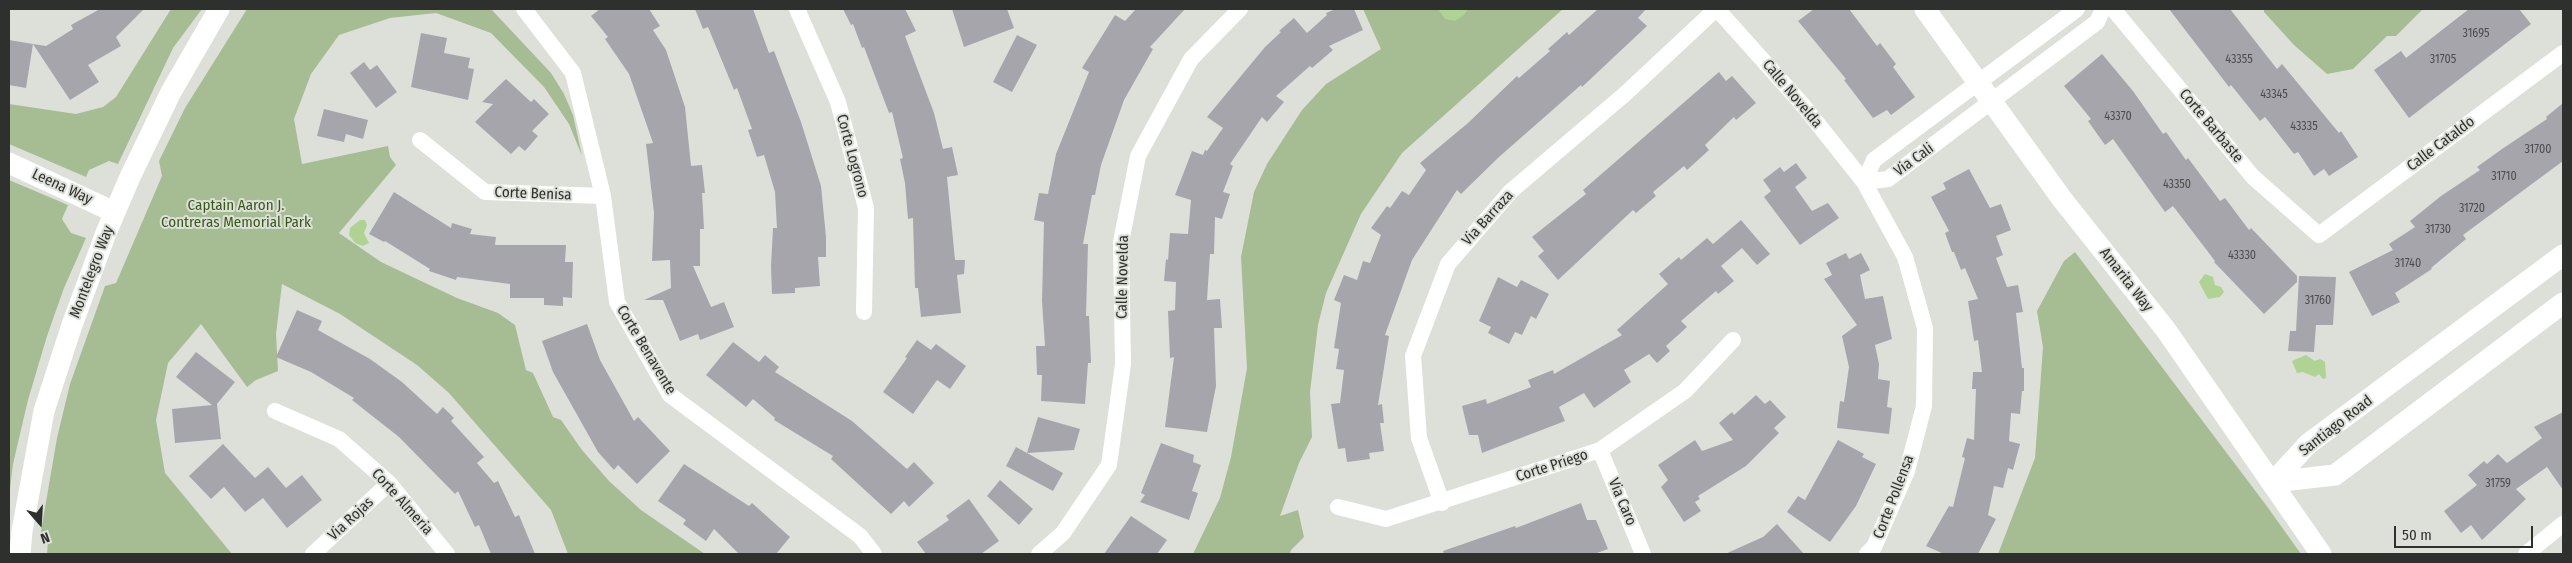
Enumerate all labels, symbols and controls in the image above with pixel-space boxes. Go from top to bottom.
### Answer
house number: 31695 [2463,27,2489,41]
house number: 43355 [2225,53,2253,67]
house number: 31705 [2430,53,2456,67]
street label: Calle Novelda [1758,56,1826,132]
street label: Corte Barbaste [2175,86,2247,166]
house number: 43345 [2260,88,2288,102]
house number: 43370 [2104,110,2132,124]
street label: Corte Logrono [832,112,872,200]
street label: Calle Cataldo [2404,113,2478,175]
house number: 43335 [2290,120,2318,134]
street label: Via Cali [1891,140,1937,180]
house number: 31700 [2524,143,2552,157]
street label: Leena Way [29,165,95,209]
house number: 31710 [2491,170,2517,184]
house number: 43350 [2163,178,2191,192]
street label: Corte Benisa [494,184,572,204]
street label: Via Barraza [1458,187,1518,249]
park label: Captain Aaron J. Contreras Memorial Park [161,197,311,232]
house number: 31720 [2459,202,2485,216]
street label: Montelegro Way [66,223,118,321]
house number: 31730 [2425,223,2451,237]
street label: Calle Novelda [1113,235,1133,319]
street label: Amarita Way [2095,244,2157,316]
house number: 43330 [2228,249,2256,263]
house number: 31740 [2395,257,2421,271]
house number: 31760 [2305,294,2331,308]
street label: Corte Benavente [612,302,680,398]
street label: Santiago Road [2296,392,2376,460]
street label: Corte Priego [1514,446,1590,486]
street label: Corte Pollensa [1870,453,1918,541]
street label: Corte Almeria [367,465,437,539]
street label: Via Caro [1604,476,1640,528]
house number: 31759 [2485,477,2511,491]
street label: Via Rojas [325,493,377,545]
north arrow [15,498,65,548]
scale bar [2397,516,2536,548]
text: 50 m [2402,526,2432,544]
text: N [38,528,52,547]

